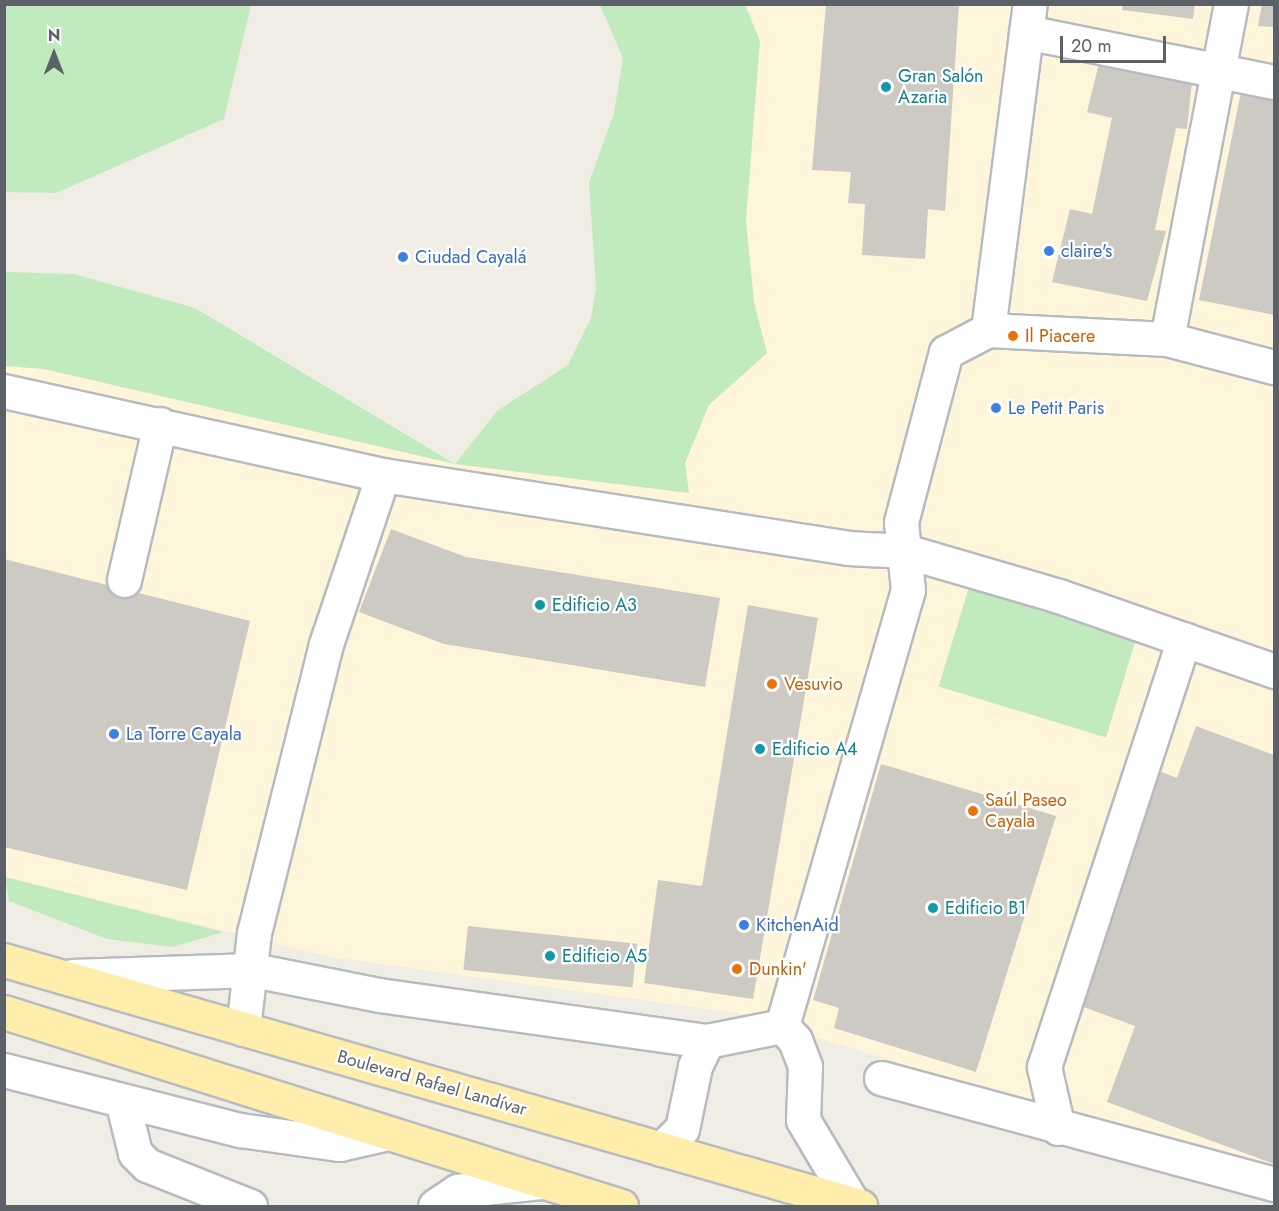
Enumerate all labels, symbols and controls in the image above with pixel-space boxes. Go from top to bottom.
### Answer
north arrow [24,24,84,84]
text: N [48,24,60,47]
scale bar [1063,24,1170,62]
text: 20 m [1071,33,1111,59]
place label: Gran Salón Azaria [898,66,984,109]
marker: Gran Salón Azaria [879,80,893,94]
place label: claire's [1061,240,1112,262]
marker: claire's [1042,244,1056,258]
place label: Ciudad Cayalá [415,246,526,268]
marker: Ciudad Cayalá [396,250,410,264]
place label: Il Piacere [1025,325,1095,347]
marker: Il Piacere [1006,329,1020,343]
place label: Le Petit Paris [1008,397,1104,419]
marker: Le Petit Paris [989,401,1003,415]
place label: Edificio A3 [552,594,637,616]
marker: Edificio A3 [533,598,547,612]
place label: Vesuvio [784,673,843,695]
marker: Vesuvio [765,677,779,691]
place label: La Torre Cayala [126,723,242,745]
marker: La Torre Cayala [107,727,121,741]
place label: Edificio A4 [772,738,858,760]
marker: Edificio A4 [753,742,767,756]
place label: Saúl Paseo Cayala [985,790,1067,832]
marker: Saúl Paseo Cayala [966,804,980,818]
place label: Edificio B1 [945,897,1026,919]
marker: Edificio B1 [926,901,940,915]
place label: KitchenAid [756,914,839,936]
marker: KitchenAid [737,918,751,932]
place label: Edificio A5 [562,945,647,967]
marker: Edificio A5 [543,949,557,963]
place label: Dunkin' [749,958,807,980]
marker: Dunkin' [730,962,744,976]
street label: Boulevard Rafael Landívar [335,1046,529,1120]

